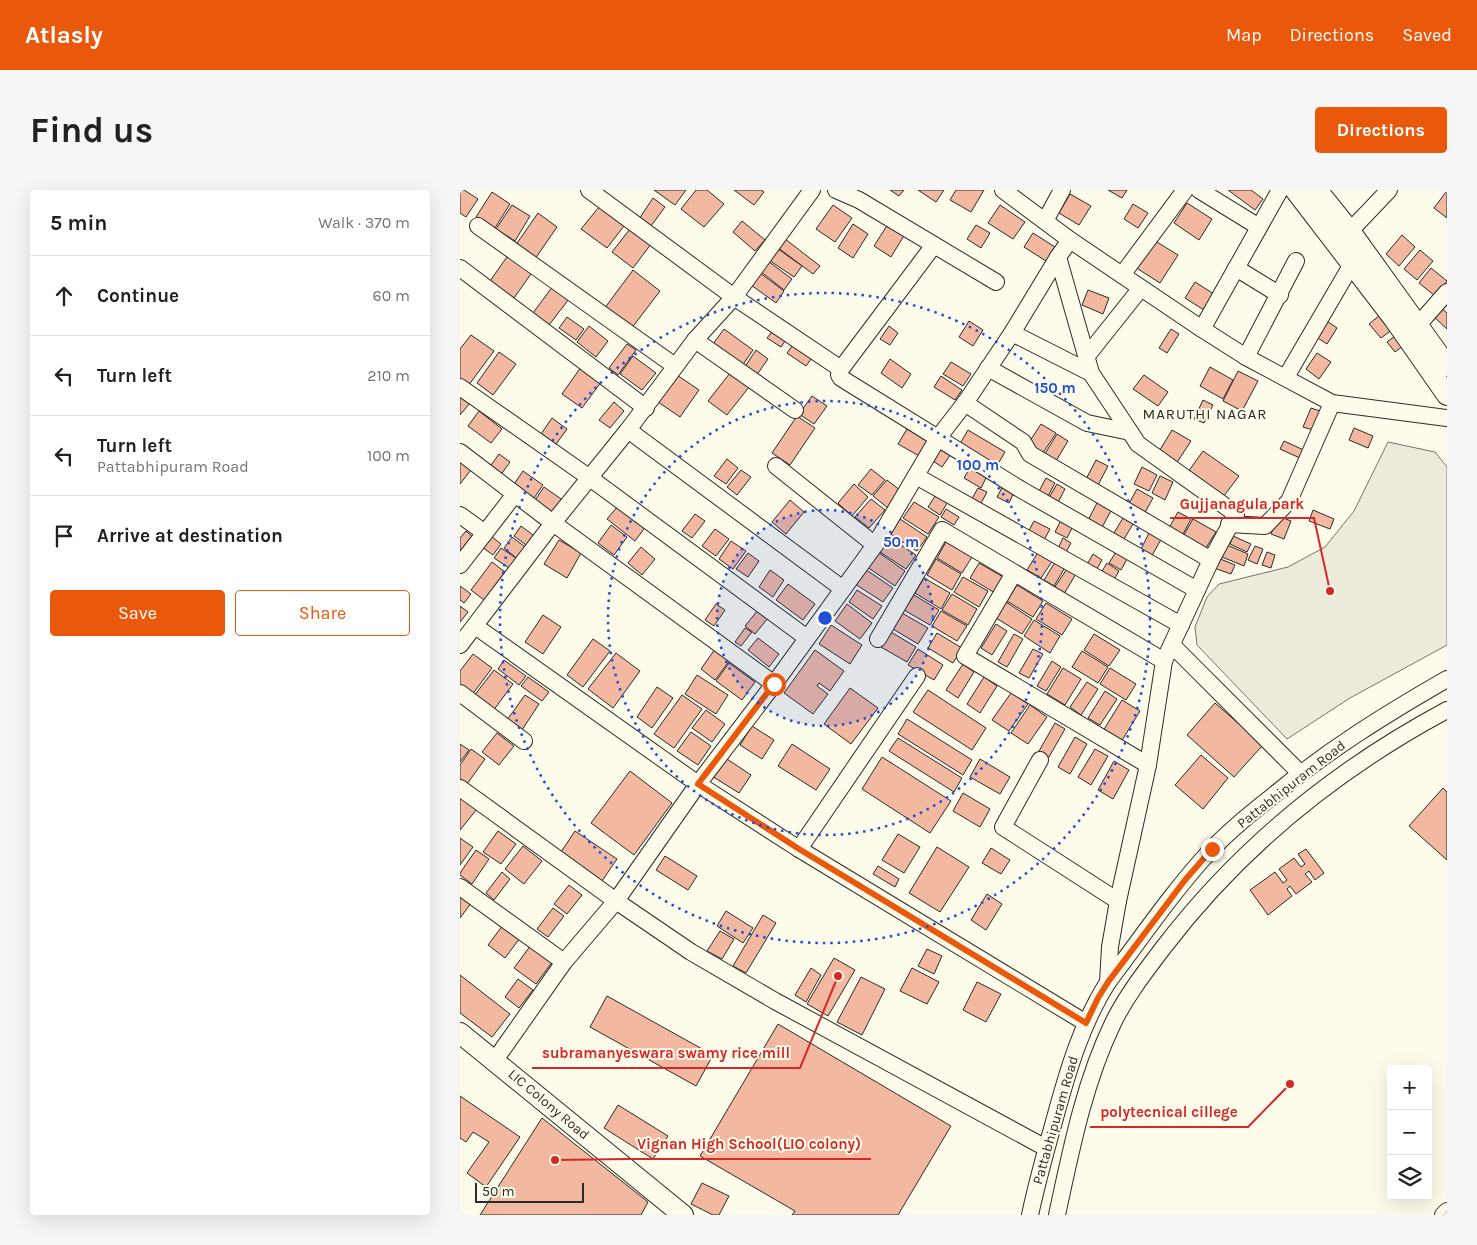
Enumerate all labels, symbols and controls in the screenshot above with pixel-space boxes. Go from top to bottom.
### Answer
text: Atlasly [25,21,103,49]
text: Map [1226,24,1262,46]
text: Directions [1290,24,1374,46]
text: Saved [1402,24,1452,46]
button: Directions [1315,107,1447,153]
text: Find us [30,110,153,151]
text: 5 min [50,211,107,235]
text: Walk · 370 m [318,213,410,232]
icon: ahead [50,282,78,310]
text: Continue [97,285,179,307]
text: 60 m [373,286,410,305]
icon: left [50,362,78,390]
text: Turn left [97,365,172,387]
text: 210 m [367,366,410,385]
text: 150 m [1034,379,1076,397]
district label: MARUTHI NAGAR [1143,405,1267,423]
text: Turn left [97,435,172,457]
icon: left [50,442,78,470]
text: 100 m [367,446,410,465]
text: 100 m [957,456,999,474]
text: Pattabhipuram Road [97,457,249,476]
callout: Gujjanagula park [1170,488,1314,518]
text: Gujjanagula park [1180,495,1304,513]
icon: arrive [50,522,78,550]
text: Arrive at destination [97,525,283,547]
text: 50 m [883,533,919,551]
button: Save [50,590,225,636]
button: Share [235,590,410,636]
centre of rings [816,609,834,627]
route start [763,673,786,696]
street label: Pattabhipuram Road [1234,737,1349,832]
route end [1201,838,1224,861]
callout: subramanyeswara swamy rice mill [532,1038,800,1068]
text: subramanyeswara swamy rice mill [542,1044,790,1062]
street label: Pattabhipuram Road [1029,1054,1082,1186]
map controls [1387,1065,1432,1200]
button: + [1387,1065,1432,1110]
street label: LIC Colony Road [505,1066,593,1143]
callout: polytecnical cillege [1090,1097,1248,1127]
text: polytecnical cillege [1100,1103,1238,1121]
button: − [1387,1110,1432,1155]
callout: Vignan High School(LIO colony) [627,1129,871,1159]
text: Vignan High School(LIO colony) [637,1135,861,1153]
button: layers [1387,1155,1432,1200]
scale bar [475,1180,584,1203]
text: 50 m [482,1183,515,1200]

